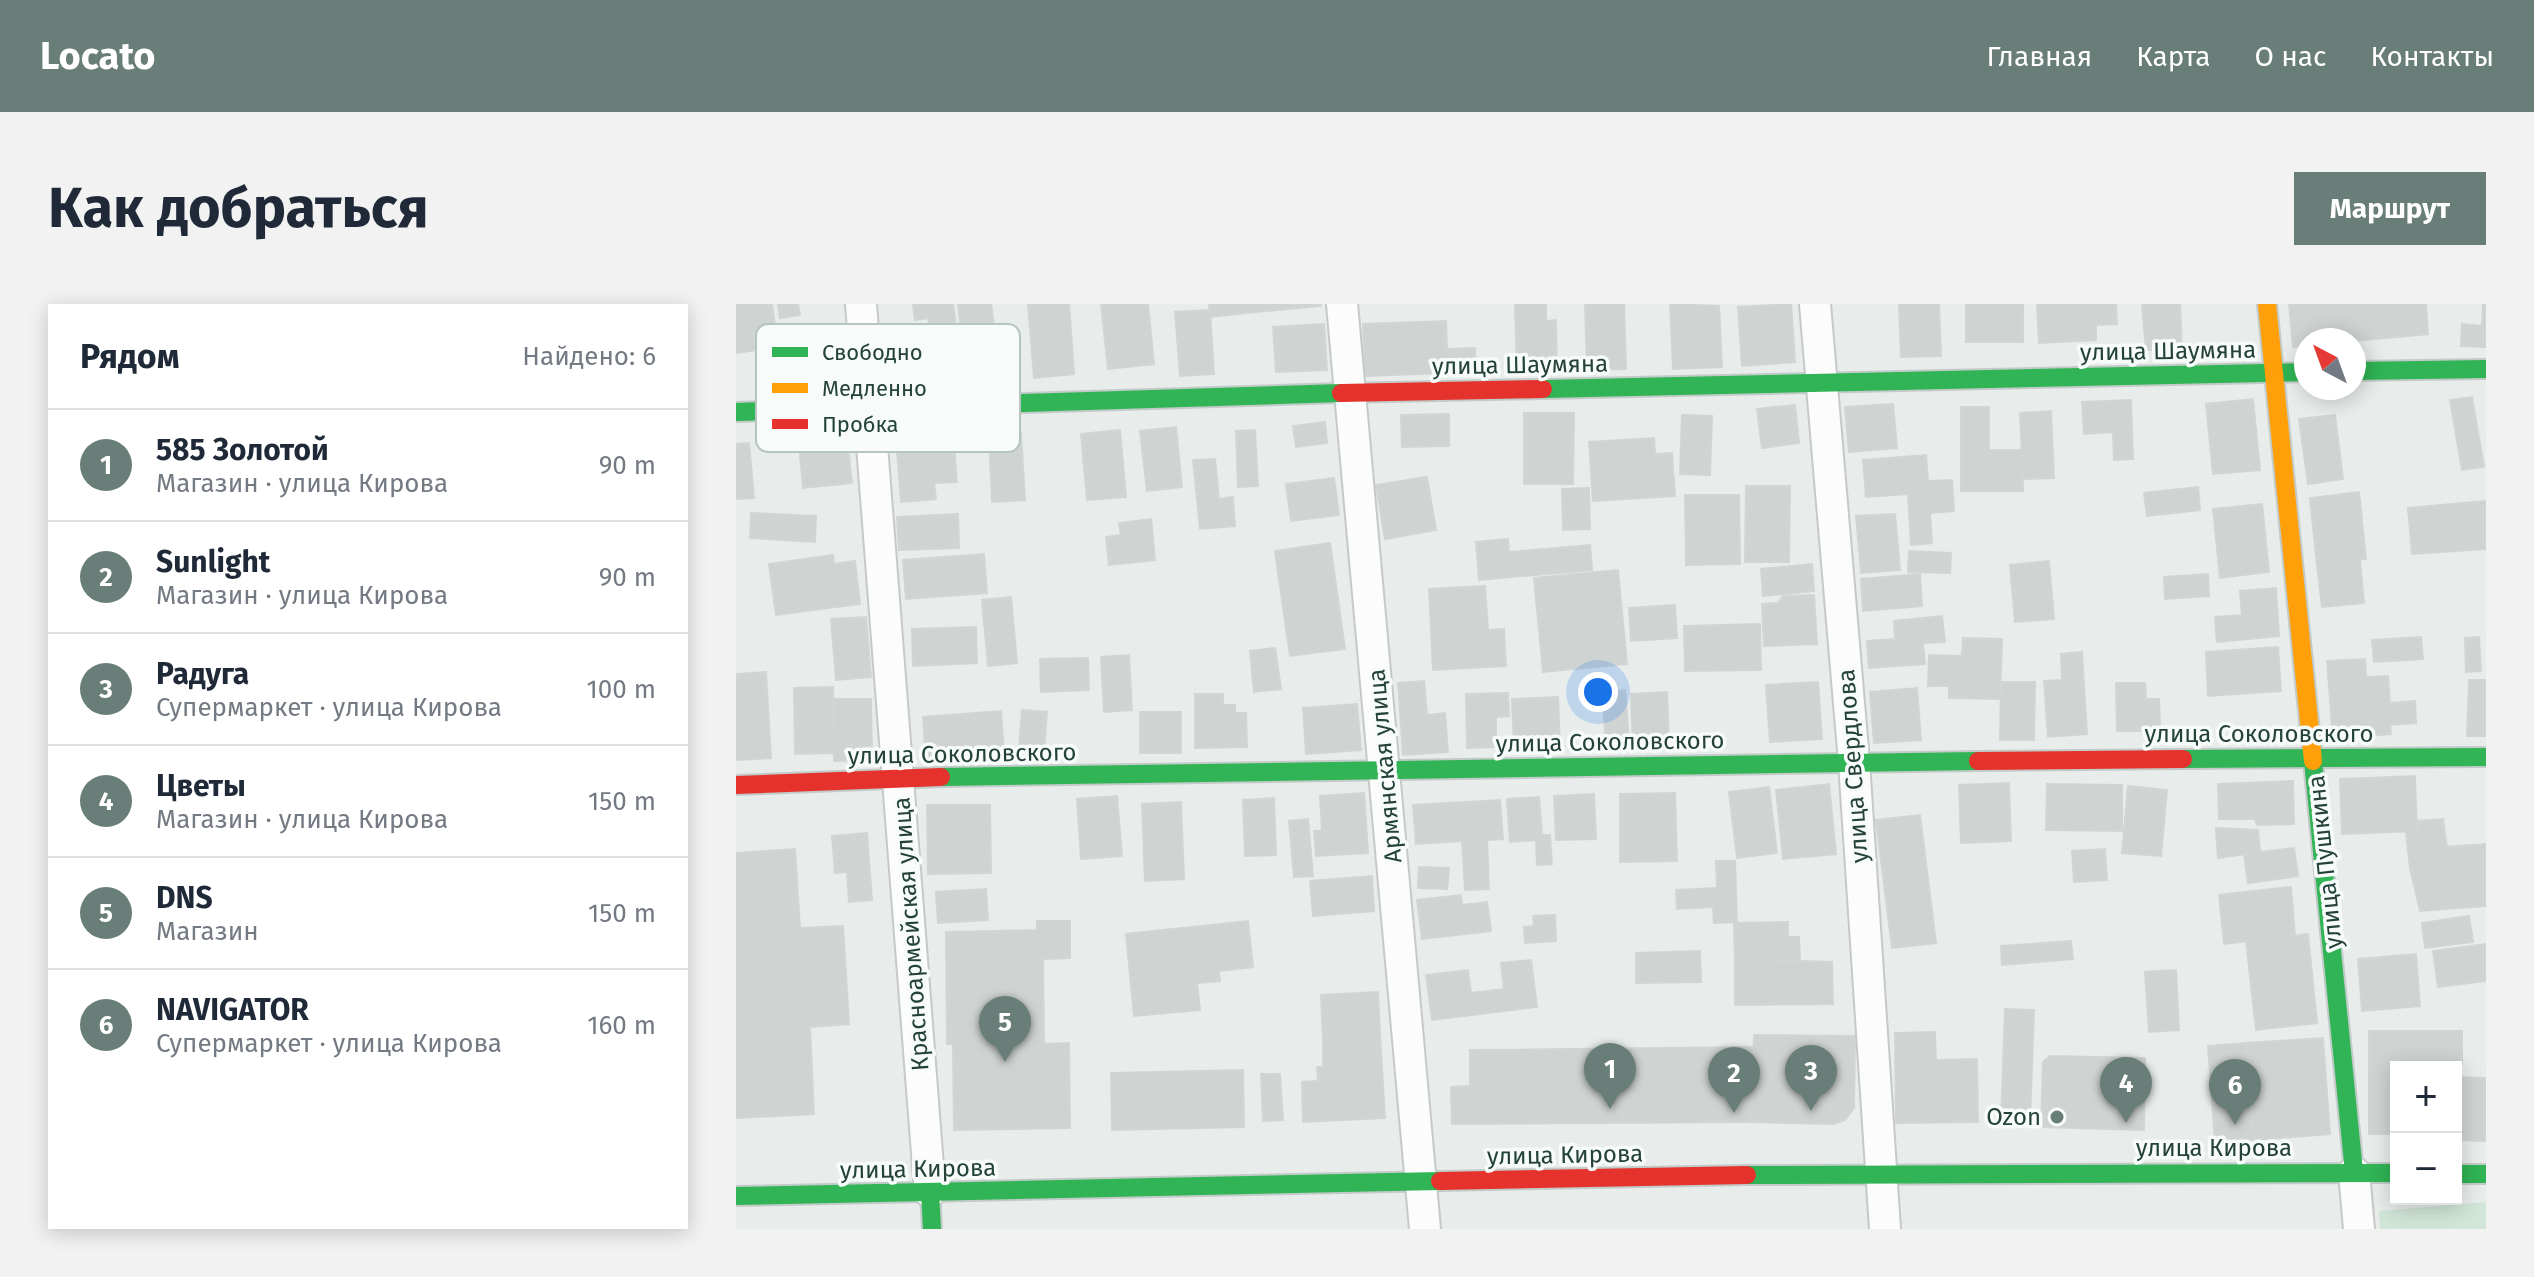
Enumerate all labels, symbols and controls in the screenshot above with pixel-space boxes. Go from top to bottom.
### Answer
text: Locato [40,33,156,79]
text: Главная [1986,40,2092,73]
text: Карта [2136,40,2210,73]
text: О нас [2254,40,2326,73]
text: Контакты [2370,40,2494,73]
button: Маршрут [2294,172,2486,245]
text: Как добраться [48,175,429,242]
legend [756,324,1020,452]
north arrow [2294,328,2366,400]
street label: улица Шаумяна [2080,335,2256,367]
text: Рядом [80,336,179,377]
text: Свободно [822,339,923,366]
text: Найдено: 6 [522,341,656,372]
street label: улица Шаумяна [1432,349,1608,381]
text: Медленно [822,375,927,402]
text: Пробка [822,411,899,438]
text: 585 Золотой [156,432,329,468]
text: 1 [100,450,112,481]
text: 90 m [599,450,656,481]
text: Магазин · улица Кирова [156,468,448,499]
text: Sunlight [156,544,270,580]
text: 2 [99,562,113,593]
text: 90 m [599,562,656,593]
text: Магазин · улица Кирова [156,580,448,611]
text: Радуга [156,656,249,692]
street label: Армянская улица [1363,668,1407,864]
street label: улица Свердлова [1832,668,1874,864]
your location [1578,672,1618,712]
text: 3 [99,674,113,705]
text: 100 m [587,674,656,705]
text: Супермаркет · улица Кирова [156,692,502,723]
street label: улица Соколовского [2145,720,2373,748]
street label: улица Соколовского [1495,726,1725,758]
street label: улица Соколовского [847,738,1077,770]
text: Цветы [156,768,246,804]
street label: улица Пушкина [2302,774,2348,950]
text: 4 [99,786,113,817]
text: 150 m [588,786,656,817]
street label: Красноармейская улица [887,796,935,1072]
text: Магазин · улица Кирова [156,804,448,835]
text: DNS [156,880,213,916]
text: 5 [99,898,113,929]
text: 150 m [588,898,656,929]
text: Магазин [156,916,259,947]
text: NAVIGATOR [156,992,309,1028]
pin: 5 [979,996,1031,1062]
text: 6 [99,1010,113,1041]
text: 160 m [587,1010,656,1041]
text: Супермаркет · улица Кирова [156,1028,502,1059]
pin: 1 [1584,1043,1636,1109]
pin: 3 [1785,1045,1837,1111]
pin: 2 [1708,1047,1760,1113]
pin: 4 [2100,1057,2152,1123]
pin: 6 [2209,1059,2261,1125]
map controls [2390,1061,2462,1205]
button: + [2390,1061,2462,1133]
place label: Ozon [1986,1103,2041,1131]
marker: Ozon [2048,1108,2066,1126]
button: − [2390,1133,2462,1205]
street label: улица Кирова [2136,1134,2292,1162]
street label: улица Кирова [1487,1140,1643,1170]
street label: улица Кирова [840,1154,996,1184]

